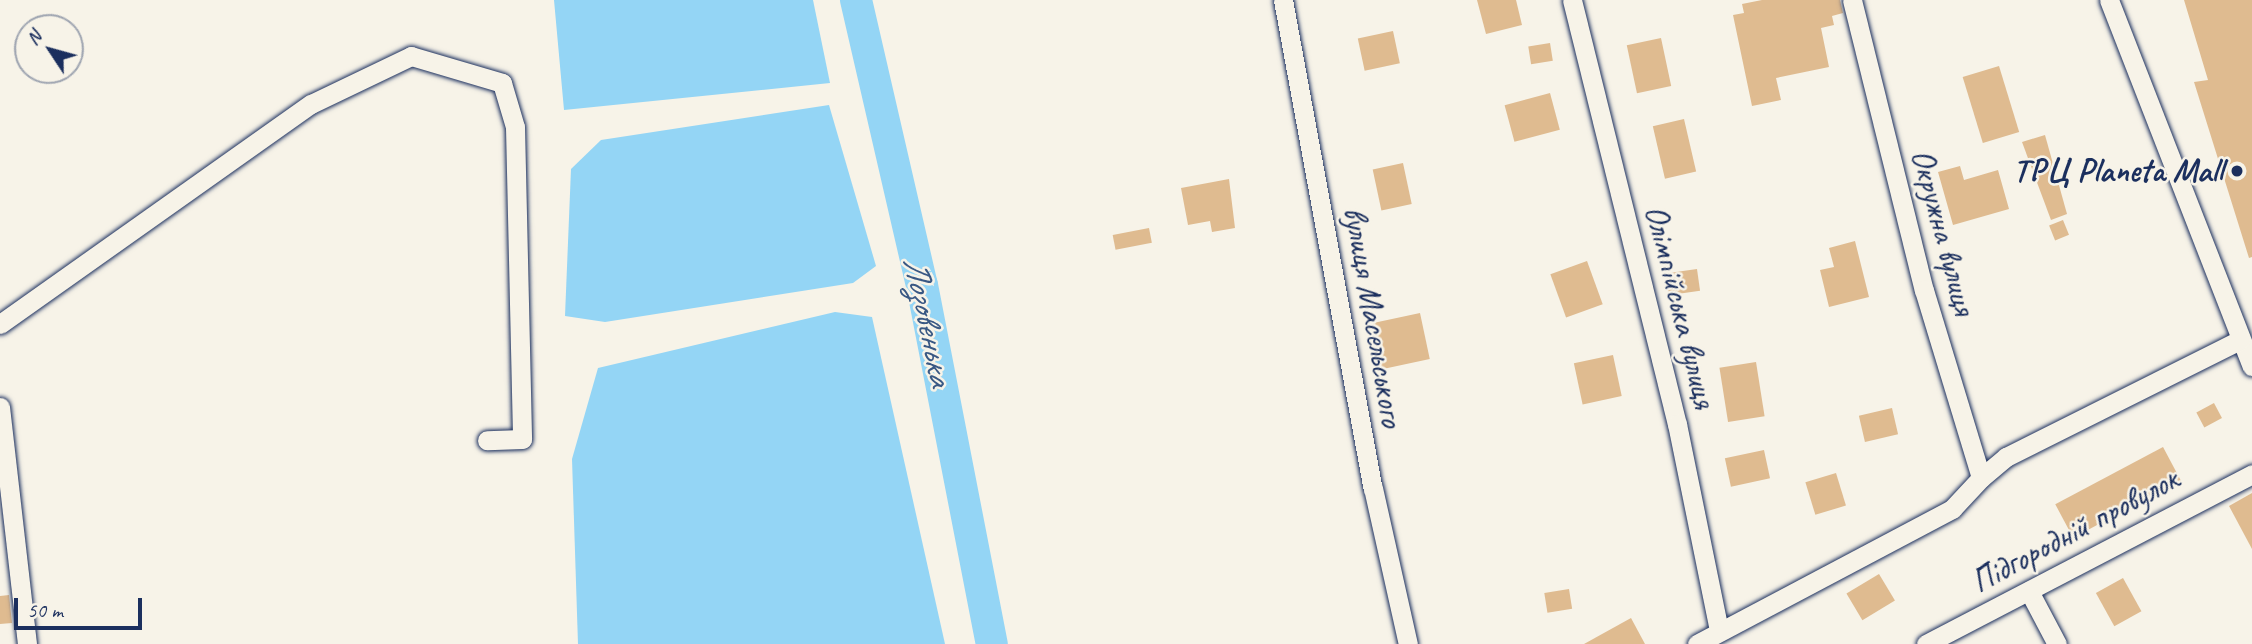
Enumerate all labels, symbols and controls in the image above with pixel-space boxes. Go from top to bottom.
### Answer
north arrow [14,14,84,84]
text: N [20,26,47,50]
street label: Окружна вулиця [1902,144,1984,320]
place label: ТРЦ Planeta Mall [2013,151,2223,191]
marker: ТРЦ Planeta Mall [2229,163,2245,179]
street label: Олімпійська вулиця [1635,200,1725,414]
street label: вулиця Масельського [1334,204,1412,430]
water label: Лозовенька [894,253,962,389]
street label: Підгородній провулок [1965,460,2185,602]
scale bar [18,584,145,628]
text: 50 m [27,597,63,623]

